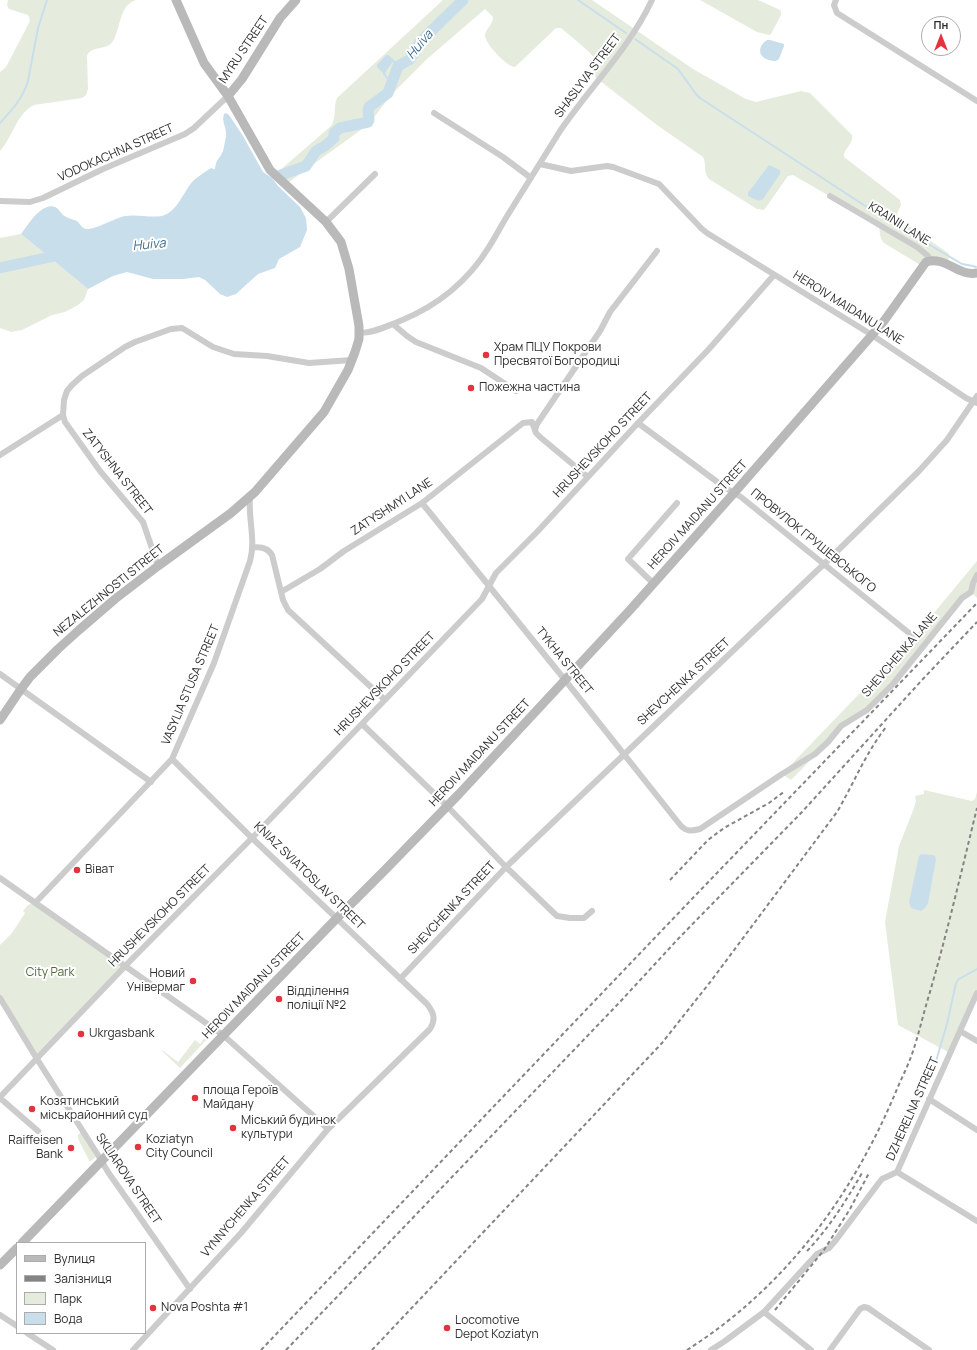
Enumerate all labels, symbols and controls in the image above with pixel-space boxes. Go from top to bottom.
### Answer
street label: MYRU STREET [216,14,272,86]
north arrow [921,16,961,56]
text: Пн [934,17,948,32]
water label: Huiva [403,27,437,63]
street label: SHASLYVA STREET [552,31,624,121]
street label: VODOKACHNA STREET [56,121,176,185]
street label: KRAINII LANE [865,199,933,249]
water label: Huiva [132,236,166,254]
street label: HEROIV MAIDANU LANE [790,268,906,348]
place label: Храм ПЦУ Покрови Пресвятої Богородиці [494,341,620,369]
marker: Храм ПЦУ Покрови Пресвятої Богородиці [481,350,491,360]
place label: Пожежна частина [479,381,580,395]
marker: Пожежна частина [466,383,476,393]
street label: HRUSHEVSKOHO STREET [551,389,655,501]
street label: ZATYSHNA STREET [79,426,155,518]
street label: HEROIV MAIDANU STREET [645,458,751,572]
street label: ZATYSHMYI LANE [349,475,435,539]
street label: ПРОВУЛОК ГРУШЕВСЬКОГО [747,486,879,596]
street label: NEZALEZHNOSTI STREET [51,542,167,640]
street label: SHEVCHENKA LANE [859,610,941,700]
street label: VASYLIA STUSA STREET [159,623,223,747]
street label: TYKHA STREET [532,624,596,698]
street label: HRUSHEVSKOHO STREET [332,629,438,739]
street label: SHEVCHENKA STREET [635,635,733,729]
street label: HEROIV MAIDANU STREET [426,696,534,810]
street label: KNIAZ SVIATOSLAV STREET [251,819,367,933]
street label: SHEVCHENKA STREET [405,859,499,957]
street label: HRUSHEVSKOHO STREET [106,862,214,970]
place label: Віват [85,863,114,877]
marker: Віват [72,865,82,875]
street label: HEROIV MAIDANU STREET [200,930,308,1042]
park label: City Park [26,966,74,980]
place label: Новий Універмаг [127,967,185,995]
marker: Новий Універмаг [188,976,198,986]
place label: Відділення поліції №2 [287,985,349,1013]
marker: Відділення поліції №2 [274,994,284,1004]
place label: Ukrgasbank [89,1027,154,1041]
marker: Ukrgasbank [76,1029,86,1039]
street label: DZHERELNA STREET [884,1055,942,1163]
place label: площа Героїв Майдану [203,1084,278,1112]
marker: площа Героїв Майдану [190,1093,200,1103]
place label: Козятинський міськрайонний суд [40,1095,148,1123]
marker: Козятинський міськрайонний суд [27,1104,37,1114]
place label: Міський будинок культури [241,1114,336,1142]
marker: Міський будинок культури [228,1123,238,1133]
street label: SKLIAROVA STREET [92,1131,164,1227]
place label: Koziatyn City Council [146,1133,213,1161]
place label: Raiffeisen Bank [8,1134,63,1162]
marker: Koziatyn City Council [133,1142,143,1152]
marker: Raiffeisen Bank [66,1143,76,1153]
street label: VYNNYCHENKA STREET [198,1154,294,1260]
legend [16,1242,146,1334]
text: Вулиця [54,1250,95,1267]
text: Залізниця [54,1270,112,1287]
text: Парк [54,1290,82,1307]
place label: Nova Poshta #1 [161,1301,248,1315]
marker: Nova Poshta #1 [148,1303,158,1313]
text: Вода [54,1310,82,1327]
place label: Locomotive Depot Koziatyn [455,1314,539,1342]
marker: Locomotive Depot Koziatyn [442,1323,452,1333]

